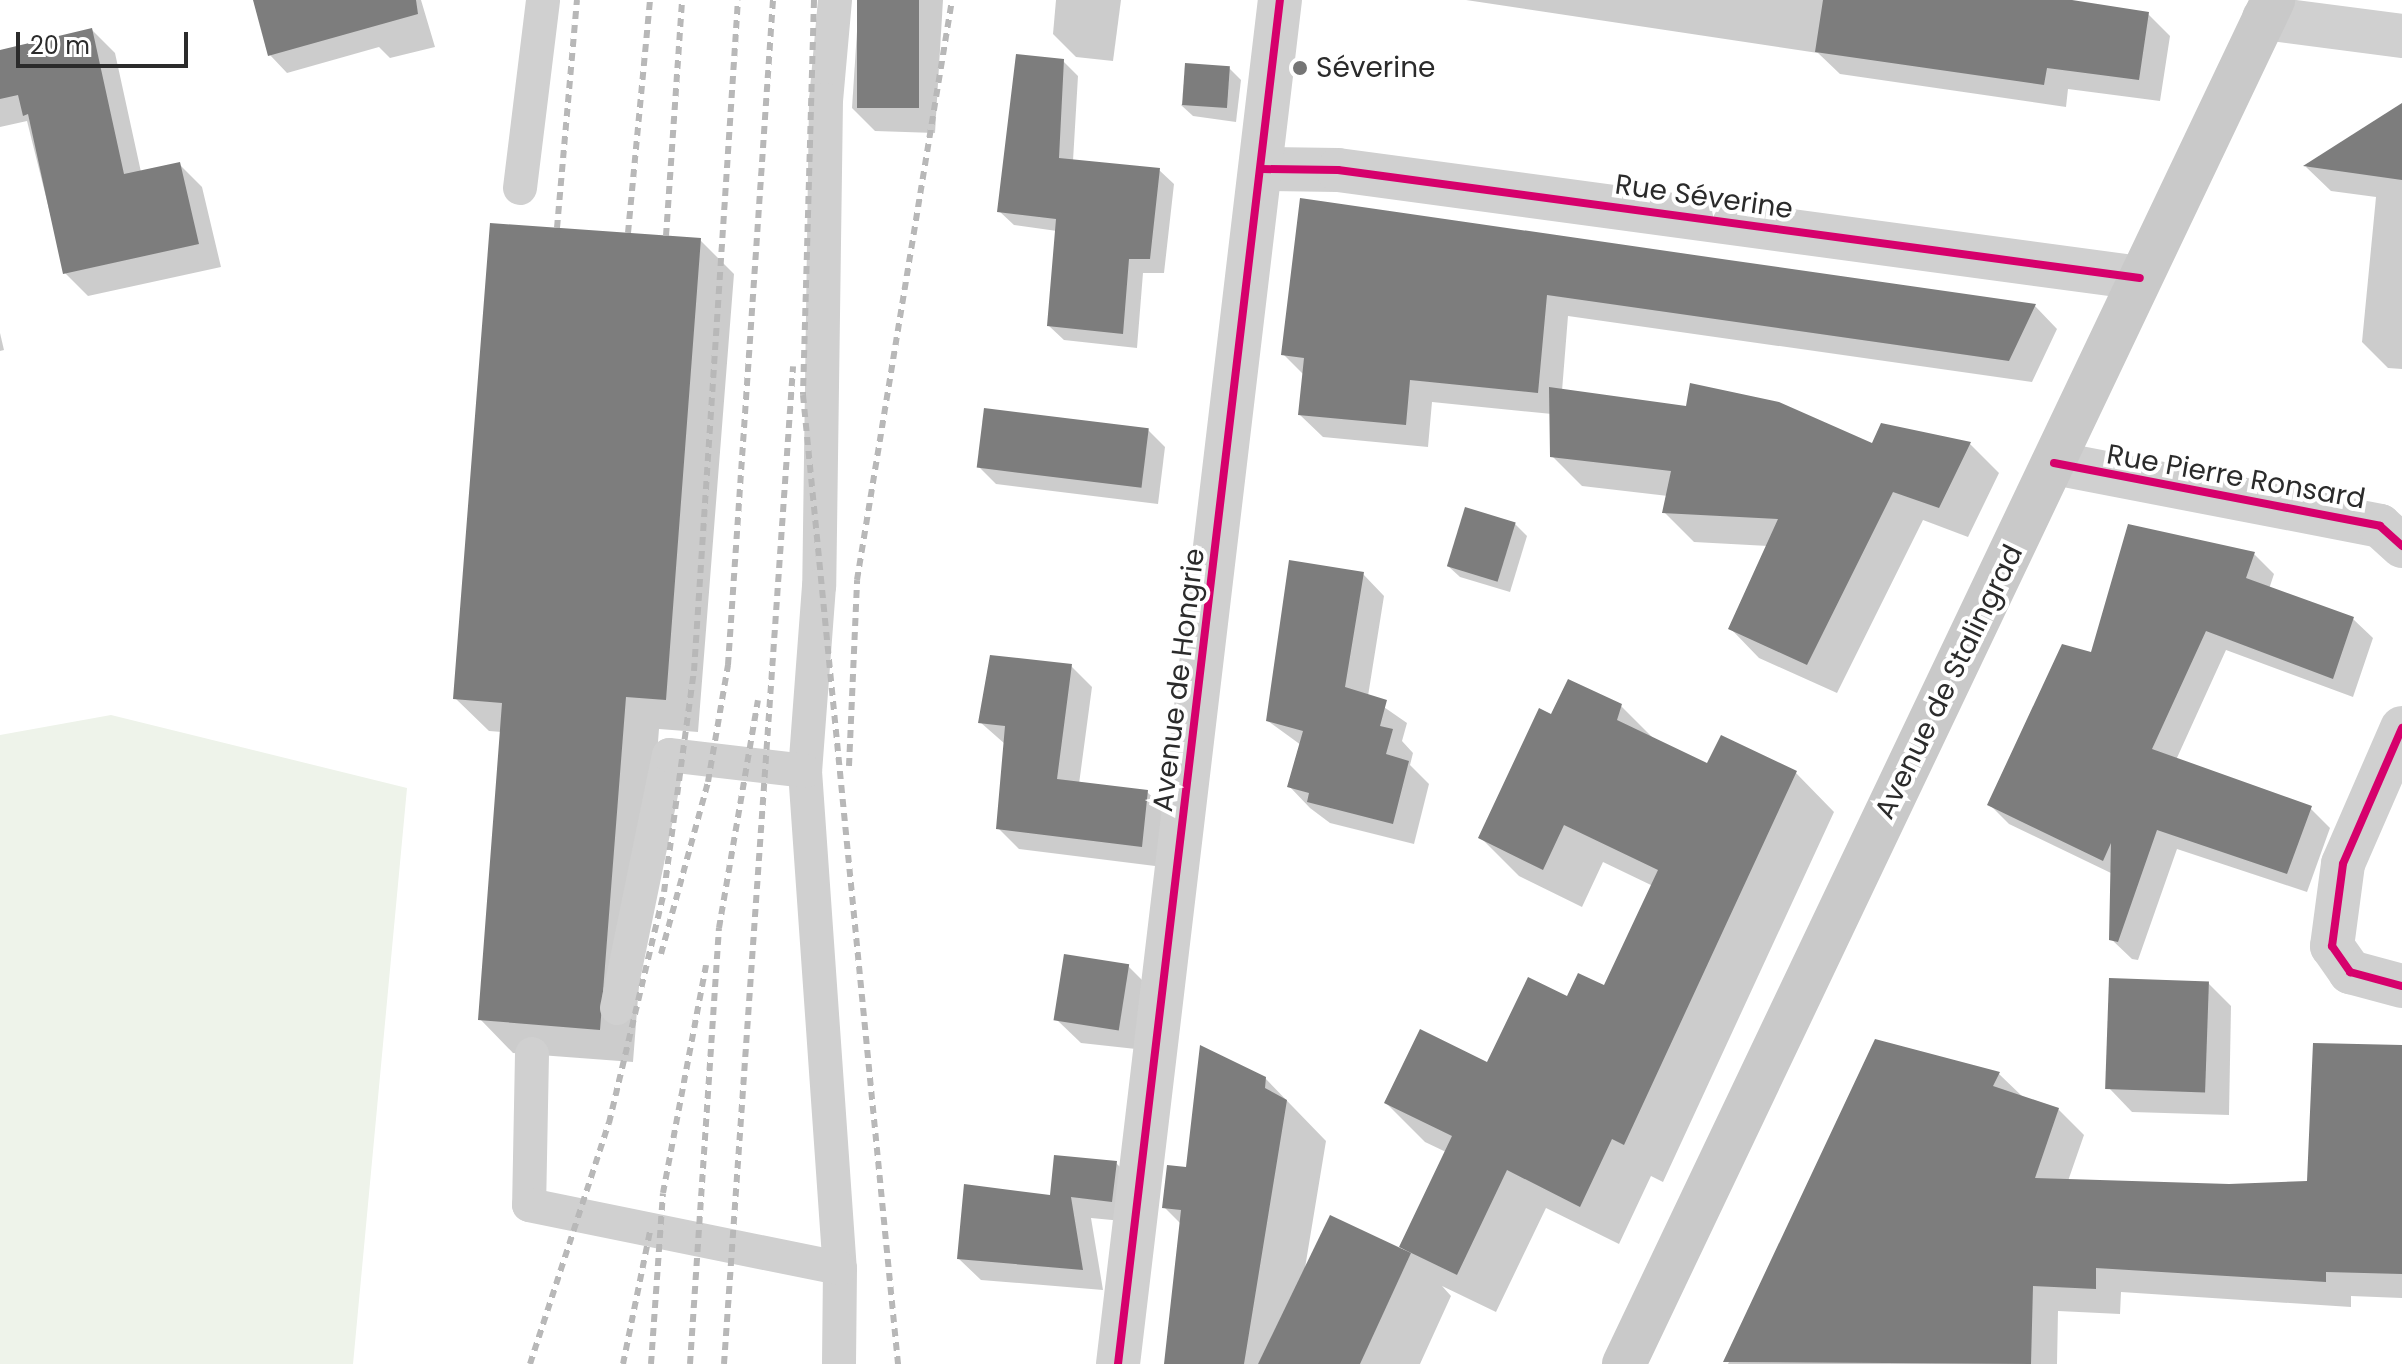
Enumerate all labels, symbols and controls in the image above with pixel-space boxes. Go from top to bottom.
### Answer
scale bar [20,16,192,66]
text: 20 m [30,29,90,62]
place label: Séverine [1316,51,1435,85]
marker: Séverine [1291,59,1309,77]
street label: Rue Séverine [1613,168,1795,226]
street label: Rue Pierre Ronsard [2104,438,2368,516]
street label: Avenue de Stalingrad [1868,539,2030,825]
street label: Avenue de Hongrie [1146,546,1212,814]

